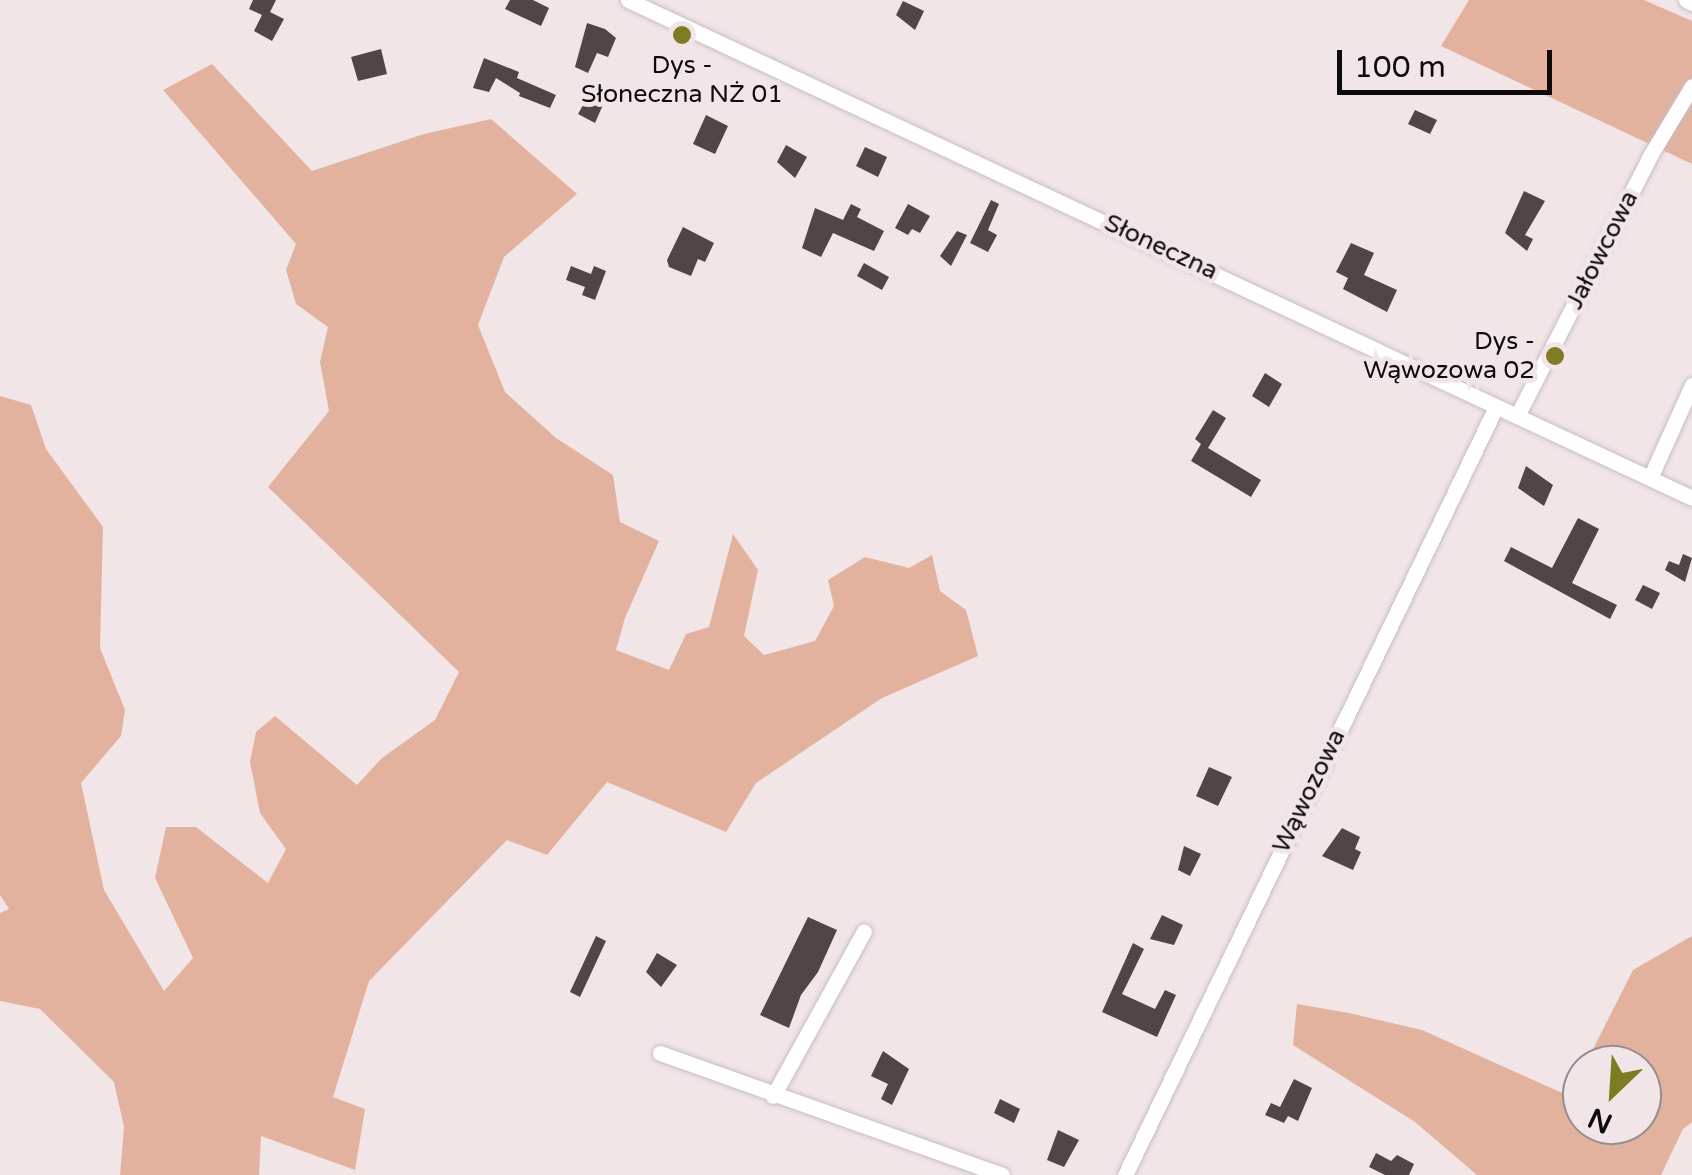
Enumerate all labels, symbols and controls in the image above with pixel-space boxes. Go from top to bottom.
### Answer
marker: Dys - Słoneczna NŻ 01 [671,24,693,46]
scale bar [1342,30,1557,92]
text: 100 m [1354,49,1446,86]
place label: Dys - Słoneczna NŻ 01 [581,51,783,110]
street label: Jałowcowa [1559,186,1645,314]
street label: Słoneczna [1100,208,1222,286]
place label: Dys - Wąwozowa 02 [1363,327,1535,386]
marker: Dys - Wąwozowa 02 [1544,345,1566,367]
street label: Wąwozowa [1266,724,1352,858]
north arrow [1562,1045,1662,1145]
text: N [1583,1100,1618,1141]

